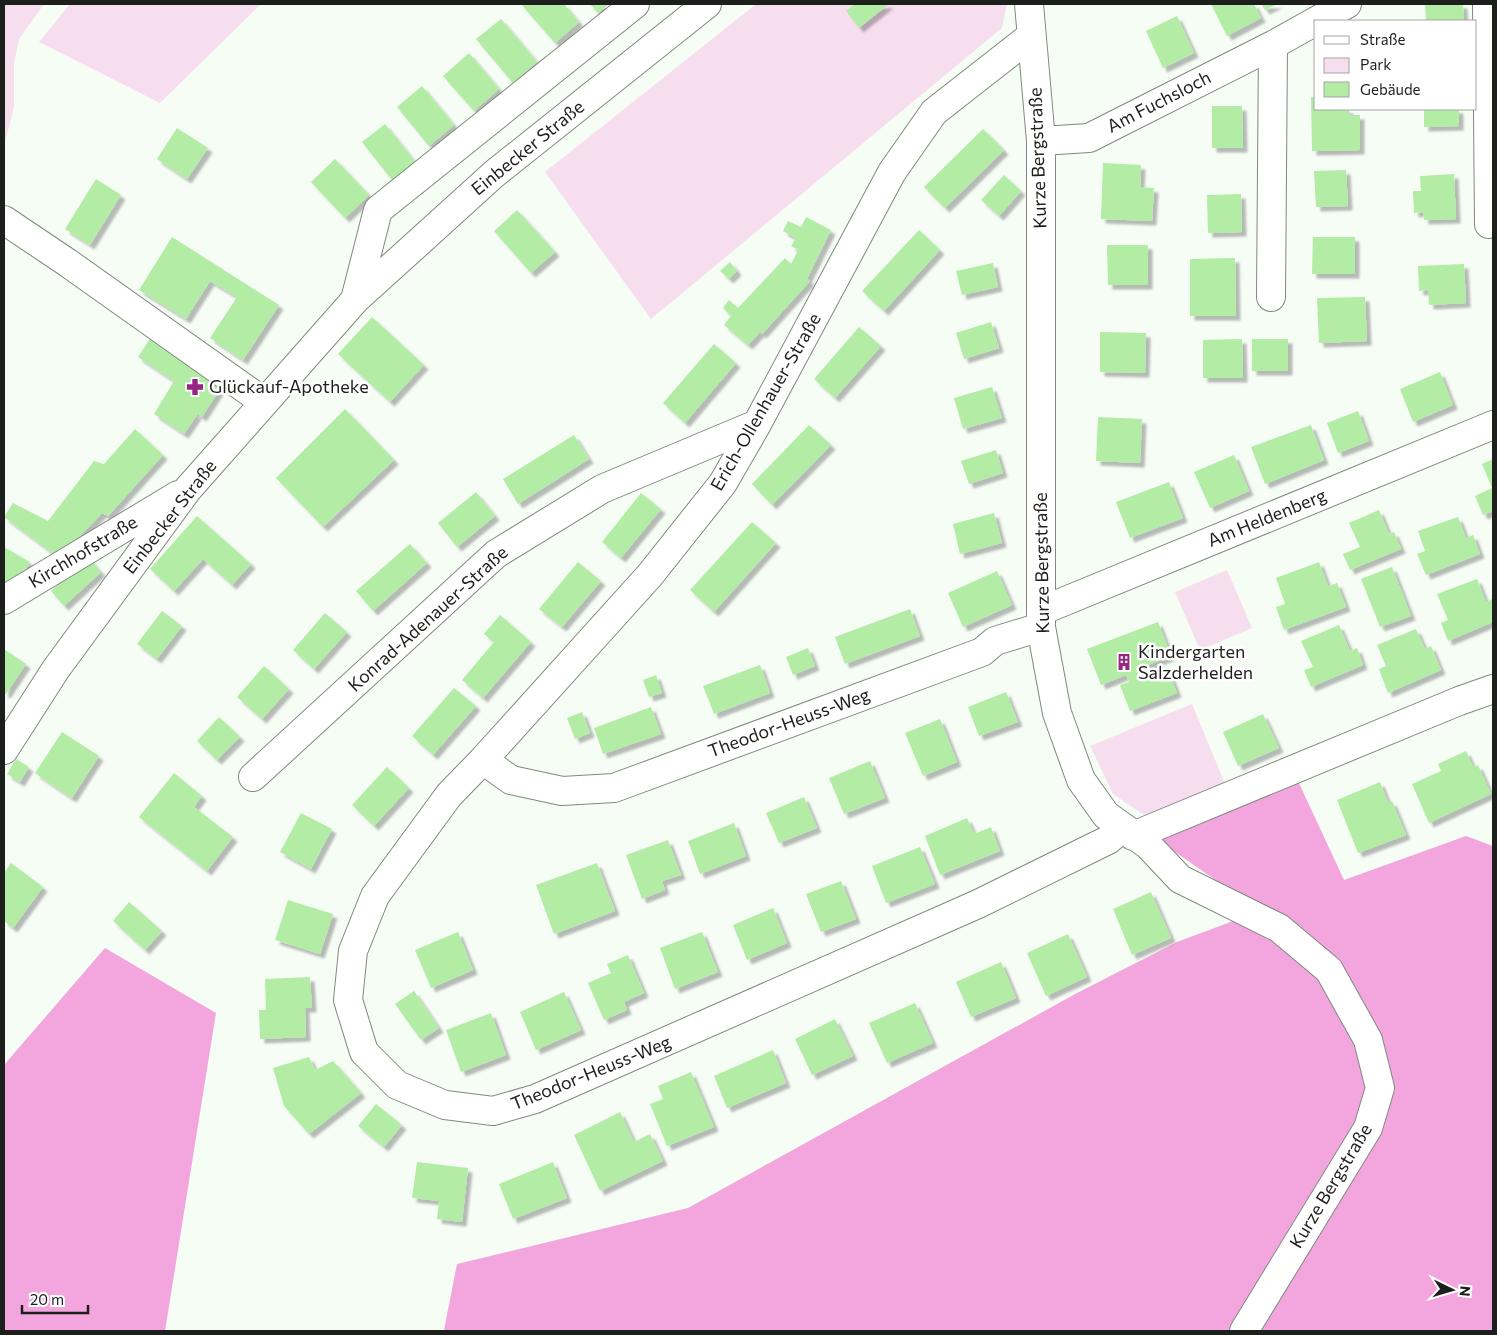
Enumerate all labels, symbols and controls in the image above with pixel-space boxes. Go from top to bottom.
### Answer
legend [1314,20,1477,110]
text: Straße [1360,30,1406,48]
text: Park [1360,55,1391,73]
street label: Am Fuchsloch [1103,66,1214,137]
text: Gebäude [1360,80,1421,98]
street label: Kurze Bergstraße [1024,87,1050,229]
street label: Einbecker Straße [467,95,588,199]
street label: Erich-Ollenhauer-Straße [705,309,825,494]
place label: Glückauf-Apotheke [209,375,369,397]
pharmacy icon: Glückauf-Apotheke [185,377,205,397]
street label: Einbecker Straße [118,455,221,578]
street label: Am Heldenberg [1204,483,1330,551]
street label: Kurze Bergstraße [1029,492,1053,634]
street label: Kirchhofstraße [24,510,141,592]
street label: Konrad-Adenauer-Straße [343,541,512,696]
place label: Kindergarten Salzderhelden [1138,640,1253,683]
building icon: Kindergarten Salzderhelden [1114,652,1134,672]
street label: Theodor-Heuss-Weg [705,682,873,762]
street label: Theodor-Heuss-Weg [507,1030,674,1114]
street label: Kurze Bergstraße [1284,1119,1376,1252]
north arrow [1427,1265,1477,1315]
scale bar [22,1282,89,1314]
text: N [1457,1285,1474,1297]
text: 20 m [30,1290,64,1308]

